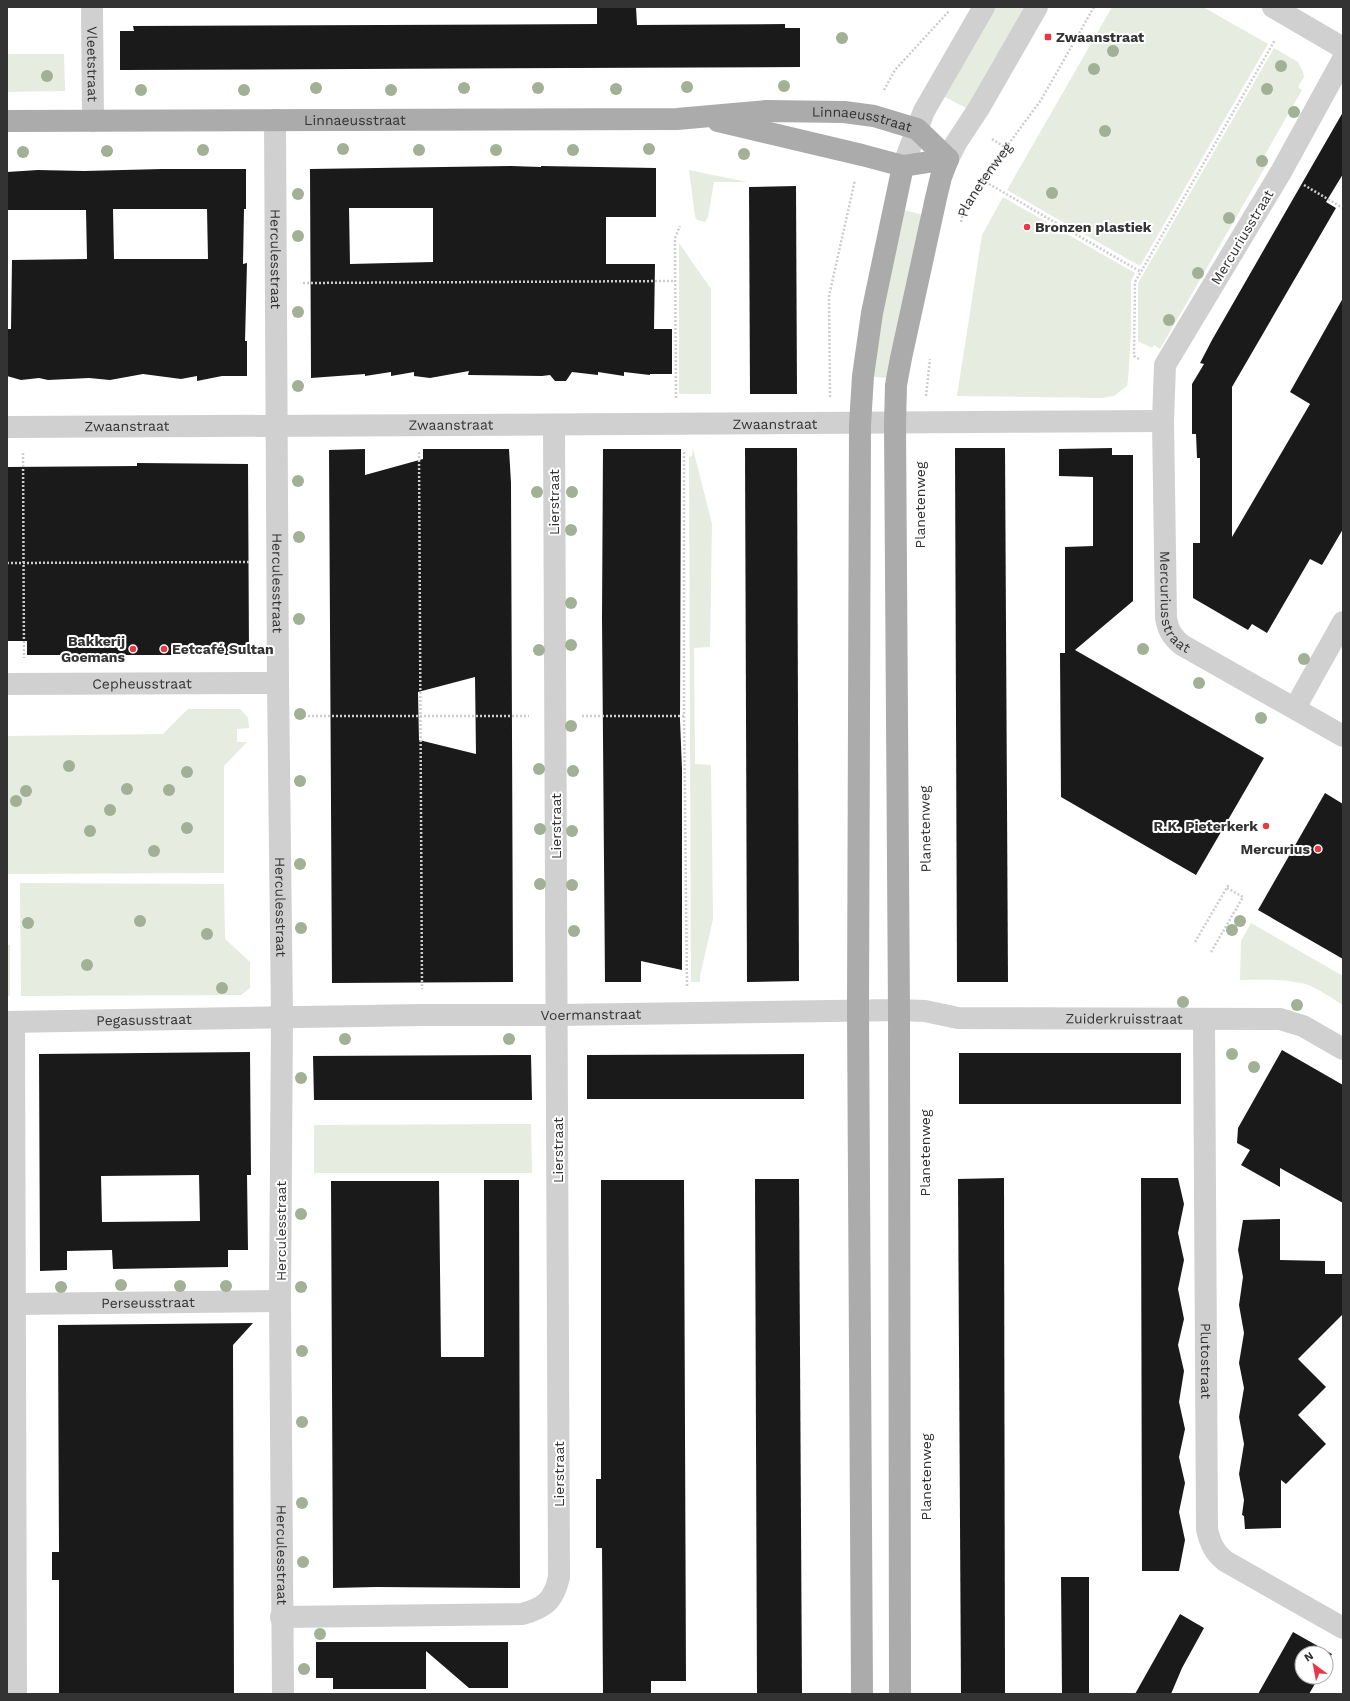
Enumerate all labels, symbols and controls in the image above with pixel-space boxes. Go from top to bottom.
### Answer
street label: Vleetstraat [84,26,101,102]
place label: Zwaanstraat [1056,29,1144,45]
marker: Zwaanstraat [1043,32,1053,42]
street label: Linnaeusstraat [812,104,914,135]
street label: Linnaeusstraat [304,112,406,128]
street label: Planetenweg [954,139,1015,218]
street label: Mercuriusstraat [1207,187,1277,287]
street label: Herculesstraat [267,209,284,309]
place label: Bronzen plastiek [1035,219,1152,235]
marker: Bronzen plastiek [1022,222,1032,232]
street label: Zwaanstraat [733,416,818,432]
street label: Zwaanstraat [409,417,494,433]
street label: Zwaanstraat [84,418,170,434]
street label: Planetenweg [912,461,928,548]
street label: Lierstraat [546,469,562,535]
street label: Herculesstraat [269,533,286,633]
street label: Mercuriusstraat [1157,551,1193,656]
place label: Bakkerij Goemans [61,633,126,665]
place label: Eetcafé Sultan [172,641,274,657]
marker: Bakkerij Goemans [128,644,138,654]
marker: Eetcafé Sultan [159,644,169,654]
street label: Cepheusstraat [92,675,192,692]
street label: Planetenweg [916,785,934,873]
street label: Lierstraat [548,793,564,859]
place label: R.K. Pieterkerk [1154,818,1258,834]
marker: R.K. Pieterkerk [1261,821,1271,831]
place label: Mercurius [1240,841,1311,857]
marker: Mercurius [1313,844,1323,854]
street label: Herculesstraat [272,857,289,957]
street label: Voermanstraat [541,1006,642,1023]
street label: Zuiderkruisstraat [1066,1010,1183,1027]
street label: Pegasusstraat [96,1011,192,1028]
street label: Planetenweg [917,1109,933,1196]
street label: Lierstraat [550,1117,566,1183]
street label: Herculesstraat [273,1181,289,1281]
street label: Perseusstraat [101,1294,195,1311]
street label: Plutostraat [1198,1323,1214,1399]
street label: Planetenweg [918,1433,934,1520]
street label: Lierstraat [551,1441,567,1507]
street label: Herculesstraat [274,1505,290,1605]
north arrow [1294,1645,1334,1685]
text: N [1302,1649,1316,1665]

